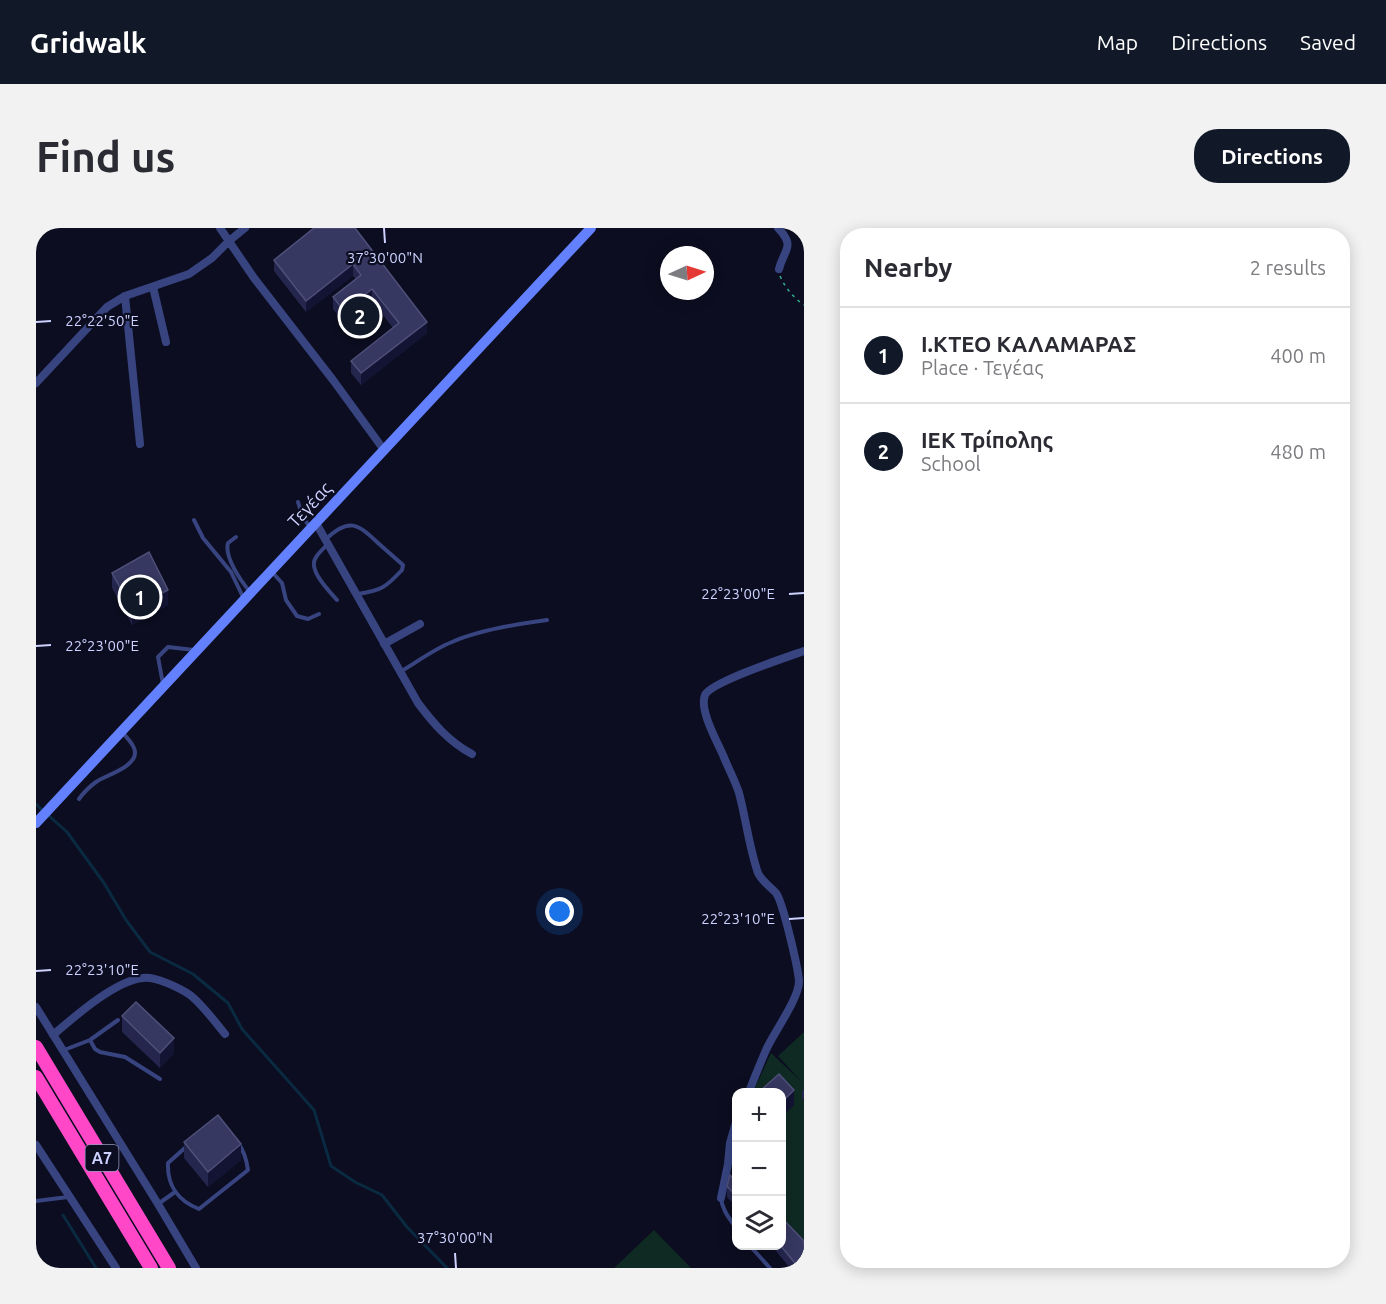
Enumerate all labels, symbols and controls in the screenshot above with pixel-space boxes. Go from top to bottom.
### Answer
text: Gridwalk [30,27,147,58]
text: Map [1097,30,1138,54]
text: Directions [1171,30,1267,54]
text: Saved [1300,30,1356,54]
button: Directions [1194,129,1350,183]
text: Find us [36,133,175,180]
north arrow [660,246,714,300]
text: 37°30'00"N [347,249,423,266]
text: Nearby [864,253,952,282]
text: 2 results [1250,256,1326,279]
pin: 2 [340,294,380,338]
text: 22°22'50"E [65,312,139,329]
text: Ι.ΚΤΕΟ ΚΑΛΑΜΑΡΑΣ [921,331,1136,356]
text: 1 [878,344,889,367]
text: 400 m [1270,344,1326,367]
text: Place · Τεγέας [921,356,1043,379]
text: ΙΕΚ Τρίπολης [921,427,1053,452]
text: 2 [878,440,889,463]
text: 480 m [1270,440,1326,463]
text: School [921,452,981,475]
street label: Τεγέας [283,478,336,532]
pin: 1 [120,574,160,620]
text: 22°23'00"E [701,585,775,602]
text: 22°23'00"E [65,637,139,654]
your location [545,897,574,926]
text: 22°23'10"E [701,910,775,927]
text: 22°23'10"E [65,961,139,978]
map controls [732,1088,786,1250]
button: + [732,1088,786,1142]
button: − [732,1142,786,1196]
road number: Α7 [86,1145,118,1171]
button: layers [732,1196,786,1250]
text: 37°30'00"N [417,1229,493,1246]

